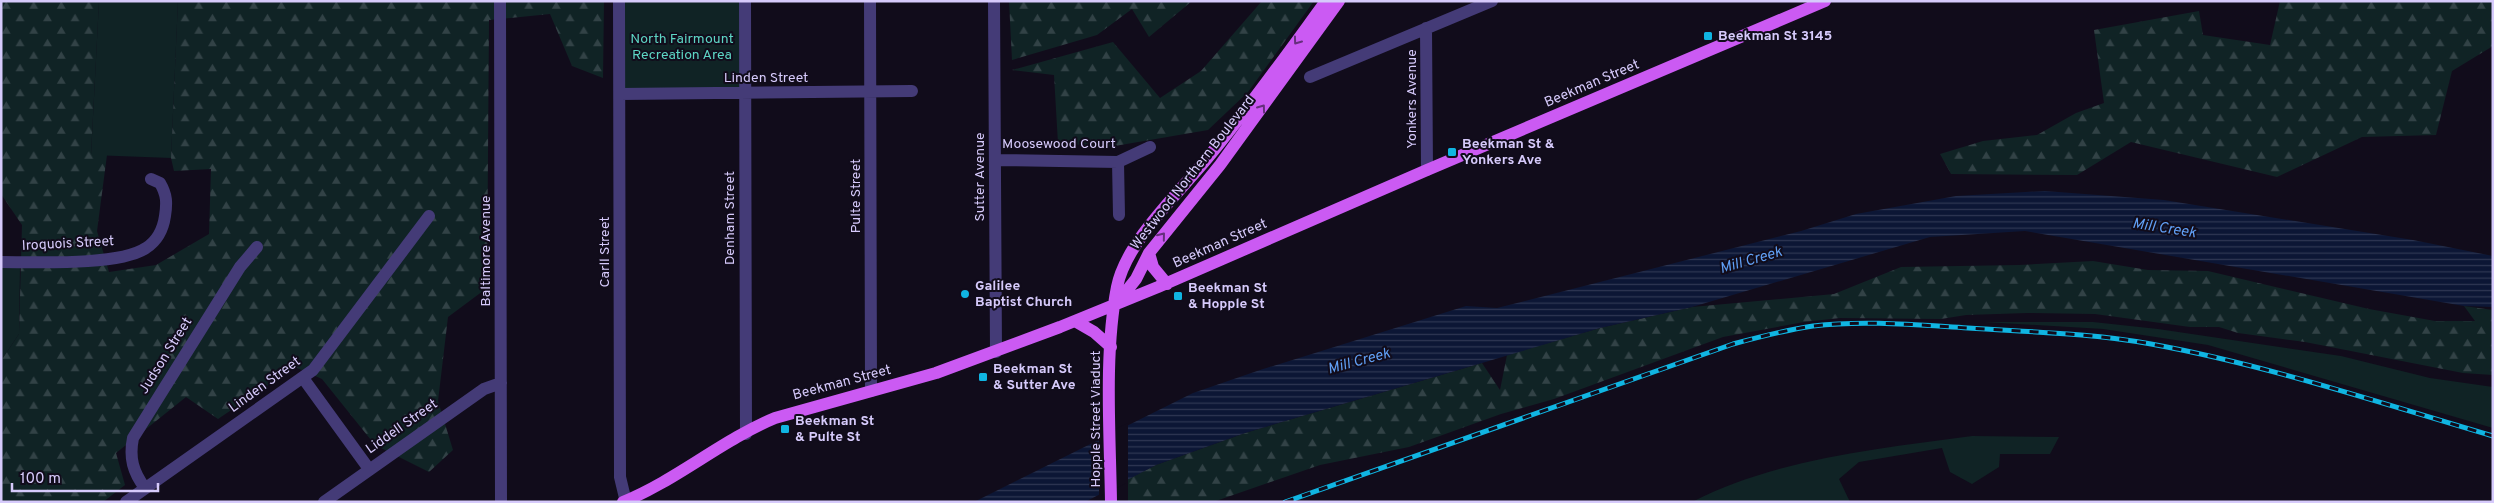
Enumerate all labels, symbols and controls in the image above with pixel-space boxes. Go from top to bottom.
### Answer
place label: Beekman St 3145 [1718,28,1832,45]
marker: Beekman St 3145 [1702,30,1714,42]
park label: North Fairmount Recreation Area [630,31,734,64]
one-way arrow [1294,35,1303,45]
street label: Yonkers Avenue [1404,49,1421,149]
street label: Beekman Street [1542,56,1642,112]
street label: Linden Street [724,70,808,87]
street label: Westwood Northern Boulevard [1127,92,1259,254]
one-way arrow [1257,105,1265,114]
street label: Sutter Avenue [972,132,989,222]
street label: Moosewood Court [1002,136,1116,153]
place label: Beekman St & Yonkers Ave [1462,136,1555,169]
marker: Beekman St & Yonkers Ave [1446,146,1458,158]
street label: Pulte Street [848,159,865,233]
street label: Denham Street [722,171,739,265]
street label: Baltimore Avenue [478,196,495,306]
water label: Mill Creek [2131,215,2198,243]
street label: Carll Street [597,216,614,288]
street label: Beekman Street [1170,216,1270,272]
street label: Iroquois Street [21,233,115,255]
one-way arrow [1157,233,1165,242]
water label: Mill Creek [1718,243,1785,279]
place label: Galilee Baptist Church [975,278,1072,311]
place label: Beekman St & Hopple St [1188,280,1267,313]
marker: Galilee Baptist Church [959,288,971,300]
marker: Beekman St & Hopple St [1172,290,1184,302]
street label: Judson Street [136,315,196,397]
water label: Mill Creek [1326,344,1393,379]
street label: Hopple Street Viaduct [1088,350,1105,488]
street label: Linden Street [226,353,304,417]
place label: Beekman St & Sutter Ave [993,361,1076,394]
street label: Beekman Street [791,362,893,404]
marker: Beekman St & Sutter Ave [977,371,989,383]
street label: Liddell Street [363,396,441,458]
place label: Beekman St & Pulte St [795,413,874,446]
marker: Beekman St & Pulte St [779,423,791,435]
scale bar [12,460,159,492]
text: 100 m [20,470,61,489]

